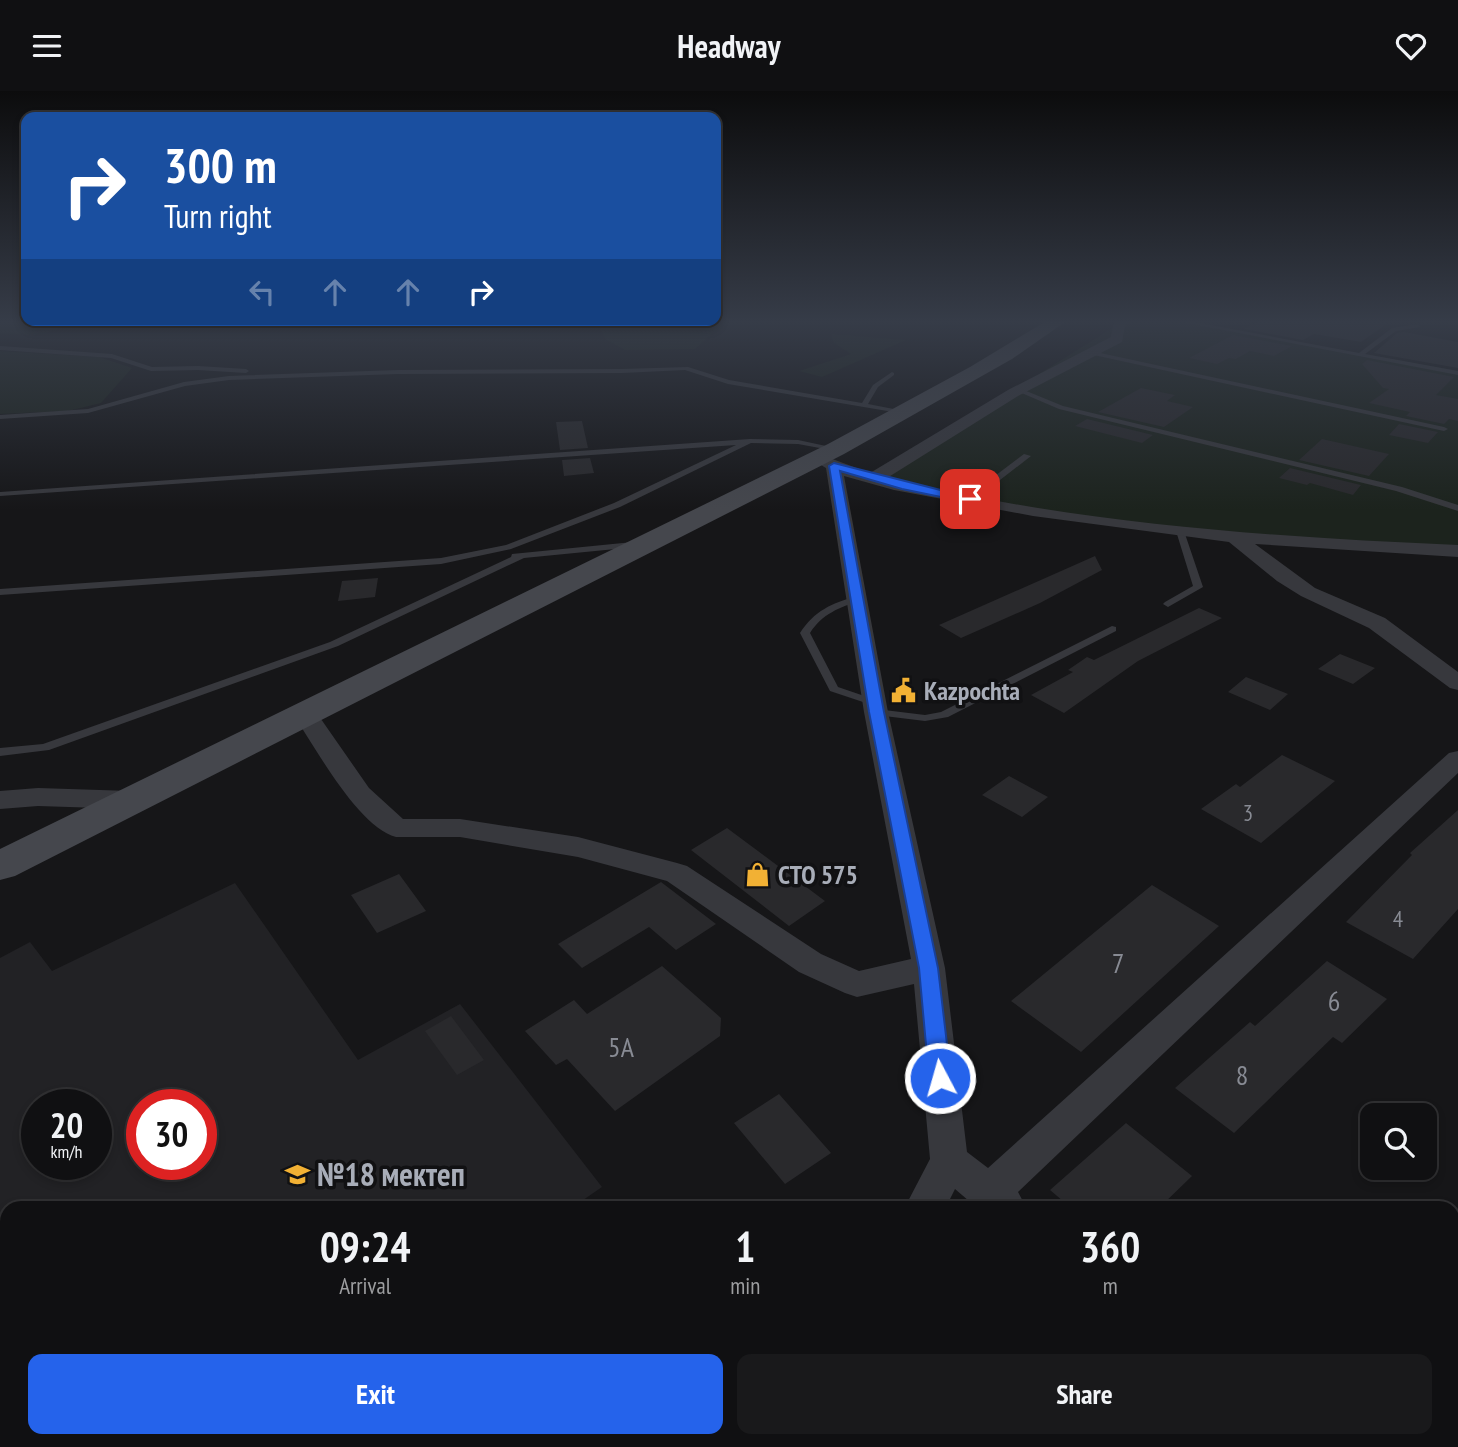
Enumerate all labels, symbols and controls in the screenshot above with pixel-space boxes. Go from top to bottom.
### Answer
text: Headway [677,25,781,67]
icon: menu [28,27,66,65]
icon: heart [1392,27,1430,65]
text: 300 m [164,133,277,197]
icon: right [49,140,140,231]
text: Turn right [164,195,272,237]
icon: left [243,273,281,311]
icon: ahead [316,273,354,311]
icon: ahead [389,273,427,311]
icon: right [462,273,500,311]
pin [940,469,1000,529]
icon: arrive [951,480,989,518]
place label: Kazpochta [924,674,1020,707]
public building icon: Kazpochta [890,677,918,705]
house number: 3 [1243,798,1253,827]
place label: СТО 575 [778,858,858,891]
shop icon: СТО 575 [744,861,772,889]
house number: 4 [1393,904,1403,933]
house number: 7 [1112,944,1124,981]
house number: 6 [1328,982,1340,1019]
house number: 5А [608,1028,635,1065]
position arrow [903,1041,977,1115]
house number: 8 [1236,1056,1248,1093]
speed limit sign: 30 [126,1089,217,1180]
text: 20 [50,1102,83,1148]
map controls [1360,1103,1437,1180]
button: search [1360,1103,1437,1180]
text: km/h [51,1140,82,1163]
place label: №18 мектеп [317,1153,465,1195]
school or university icon: №18 мектеп [283,1161,311,1189]
text: 09:24 [320,1219,411,1274]
text: 1 [735,1219,755,1274]
text: 360 [1080,1219,1140,1274]
text: Arrival [339,1271,391,1300]
text: min [730,1271,760,1300]
text: m [1103,1271,1118,1300]
button: Exit [28,1354,723,1434]
button: Share [737,1354,1432,1434]

